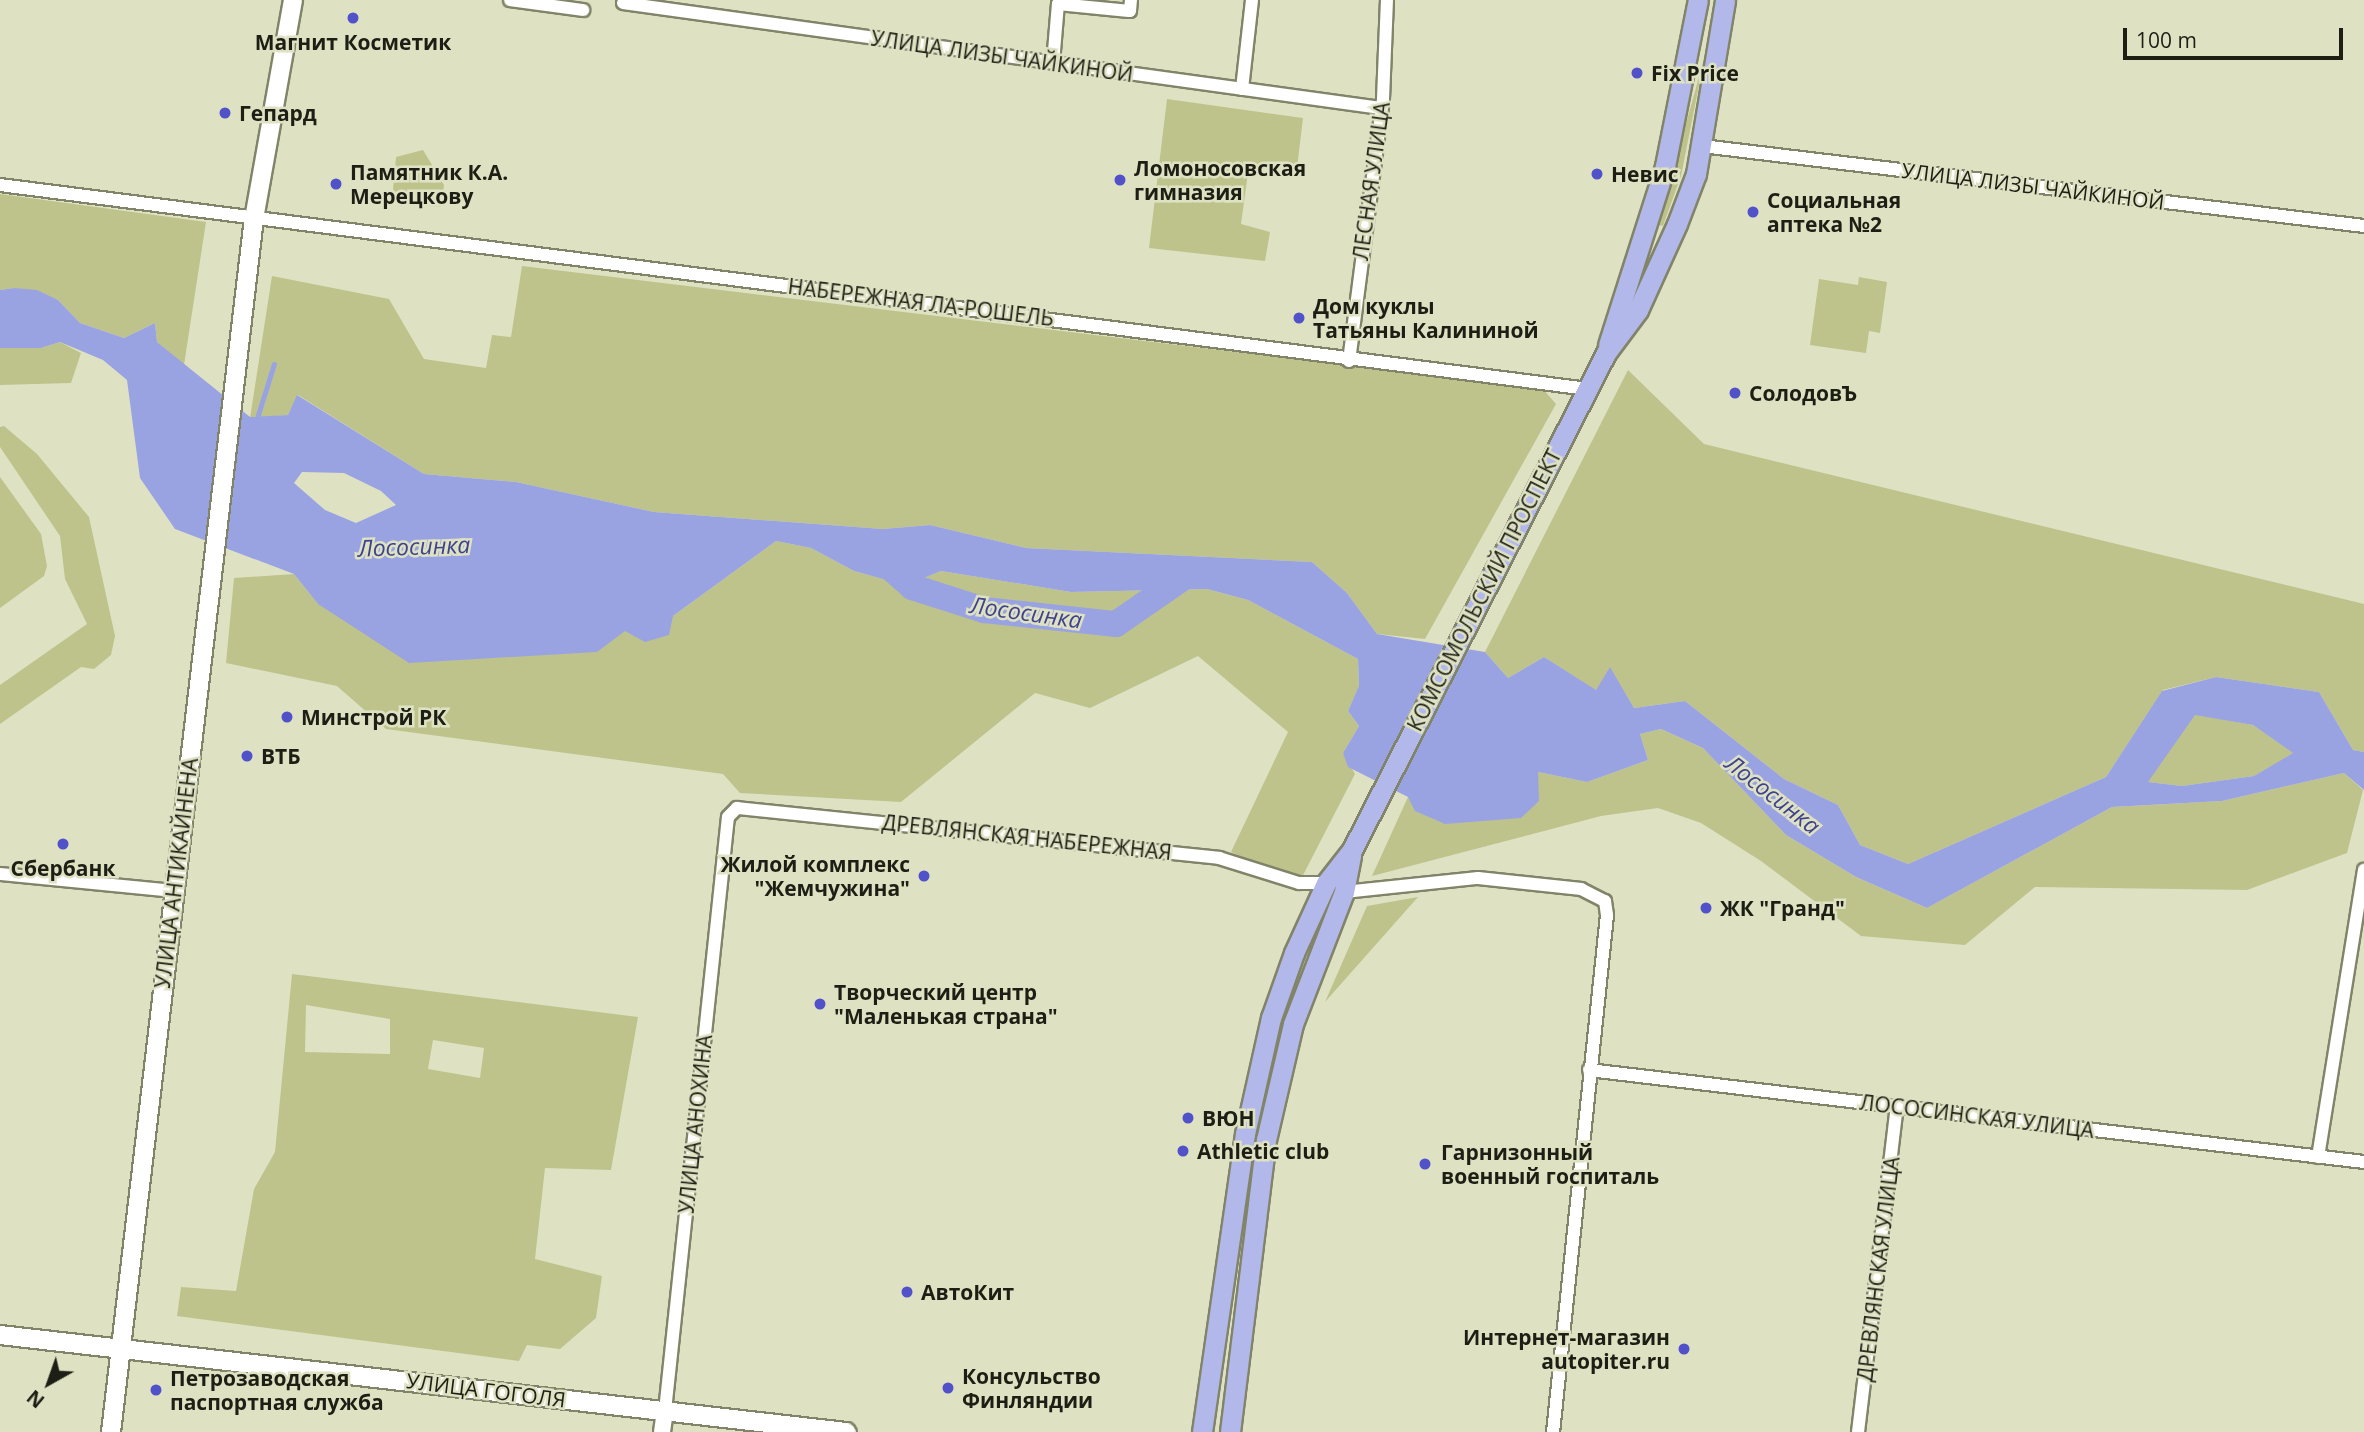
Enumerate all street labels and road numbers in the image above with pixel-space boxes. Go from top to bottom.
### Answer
street label: УЛИЦА ЛИЗЫ ЧАЙКИНОЙ [869,25,1135,87]
street label: ЛЕСНАЯ УЛИЦА [1347,100,1395,262]
street label: УЛИЦА ЛИЗЫ ЧАЙКИНОЙ [1900,157,2166,215]
street label: НАБЕРЕЖНАЯ ЛА-РОШЕЛЬ [787,273,1055,331]
street label: КОМСОМОЛЬСКИЙ ПРОСПЕКТ [1402,445,1566,735]
street label: УЛИЦА АНТИКАЙНЕНА [149,756,203,990]
street label: ДРЕВЛЯНСКАЯ НАБЕРЕЖНАЯ [881,809,1173,865]
street label: УЛИЦА АНОХИНА [673,1033,717,1215]
street label: ЛОСОСИНСКАЯ УЛИЦА [1858,1089,2096,1143]
street label: ДРЕВЛЯНСКАЯ УЛИЦА [1852,1155,1904,1383]
street label: УЛИЦА ГОГОЛЯ [405,1368,567,1412]

